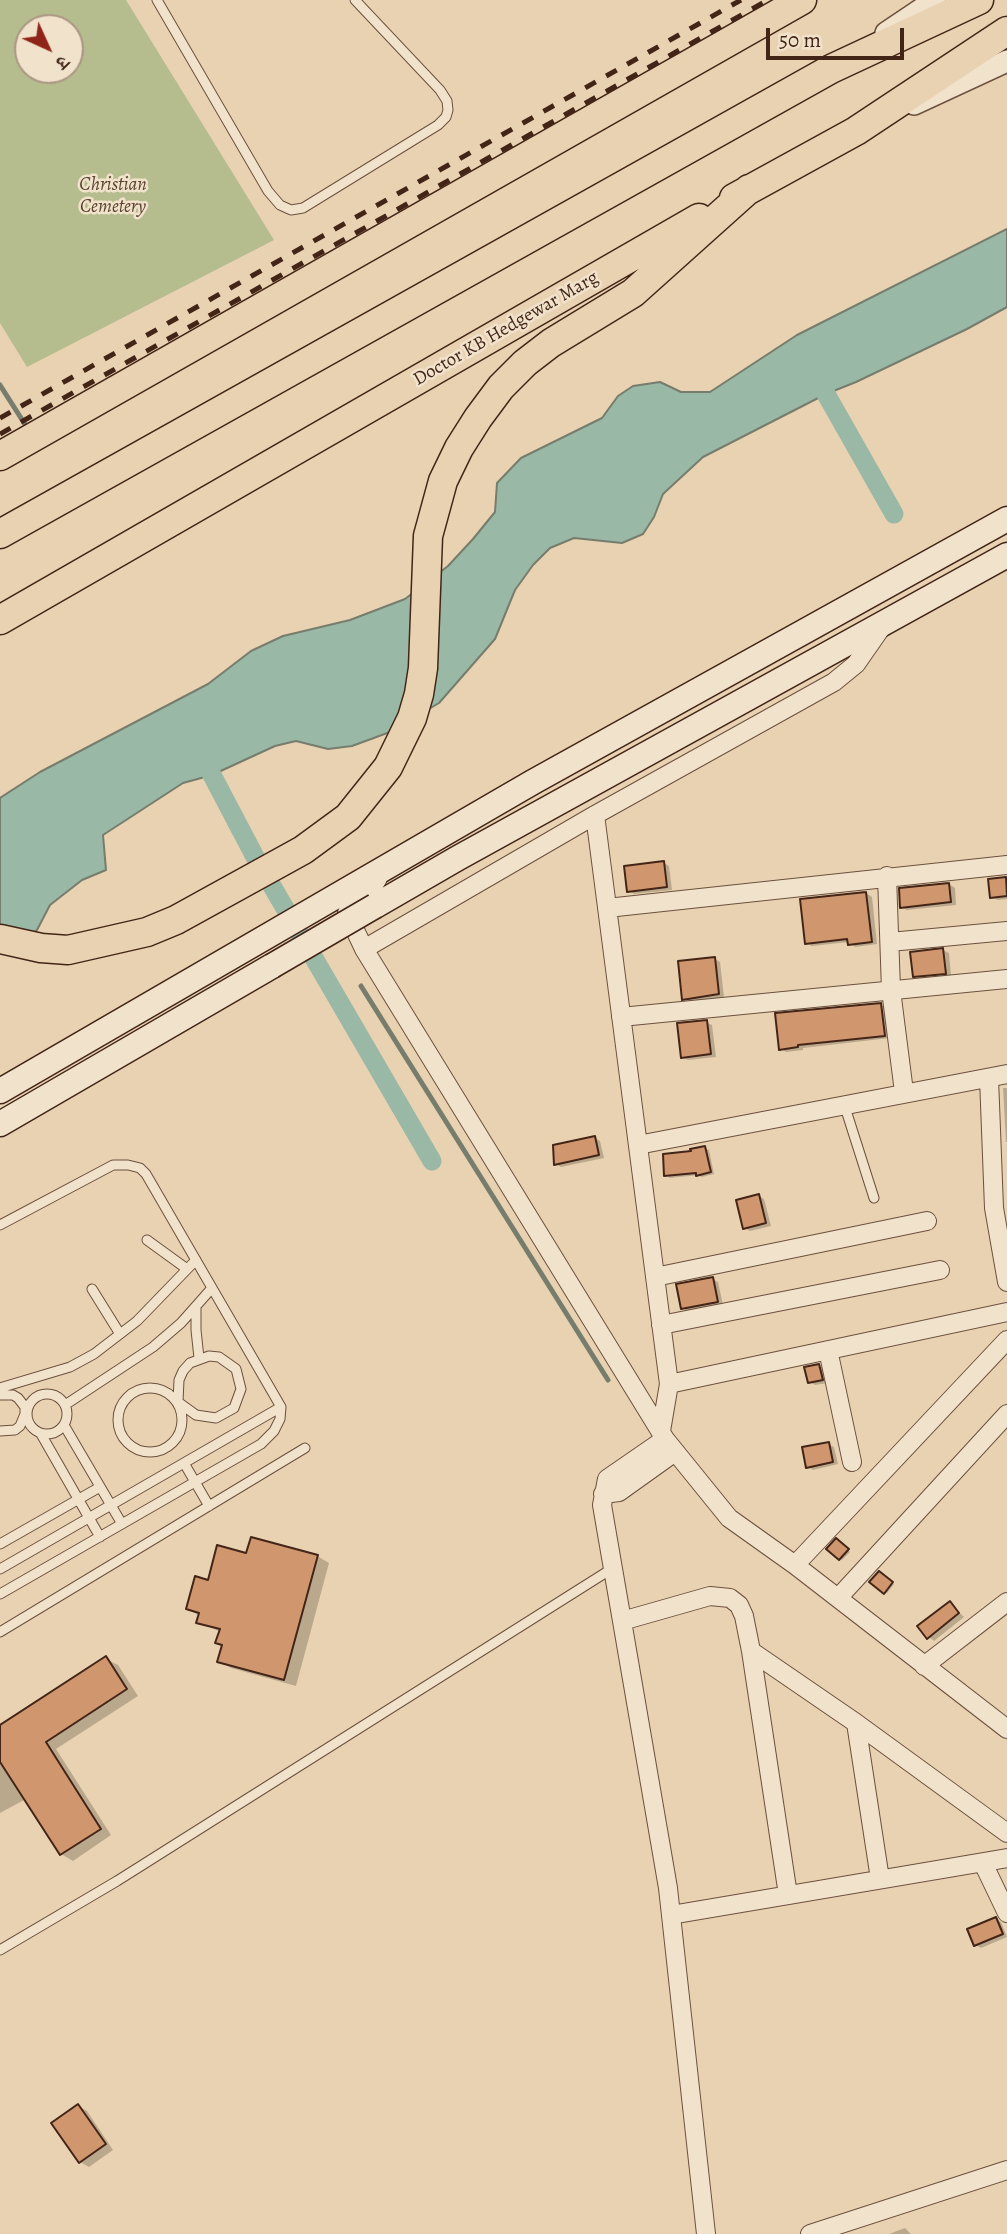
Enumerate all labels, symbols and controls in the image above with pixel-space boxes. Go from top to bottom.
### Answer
north arrow [14,14,84,84]
scale bar [769,14,907,58]
text: 50 m [779,26,821,54]
text: उ [50,50,75,75]
park label: Christian Cemetery [79,174,147,218]
street label: Doctor KB Hedgewar Marg [409,267,603,391]

